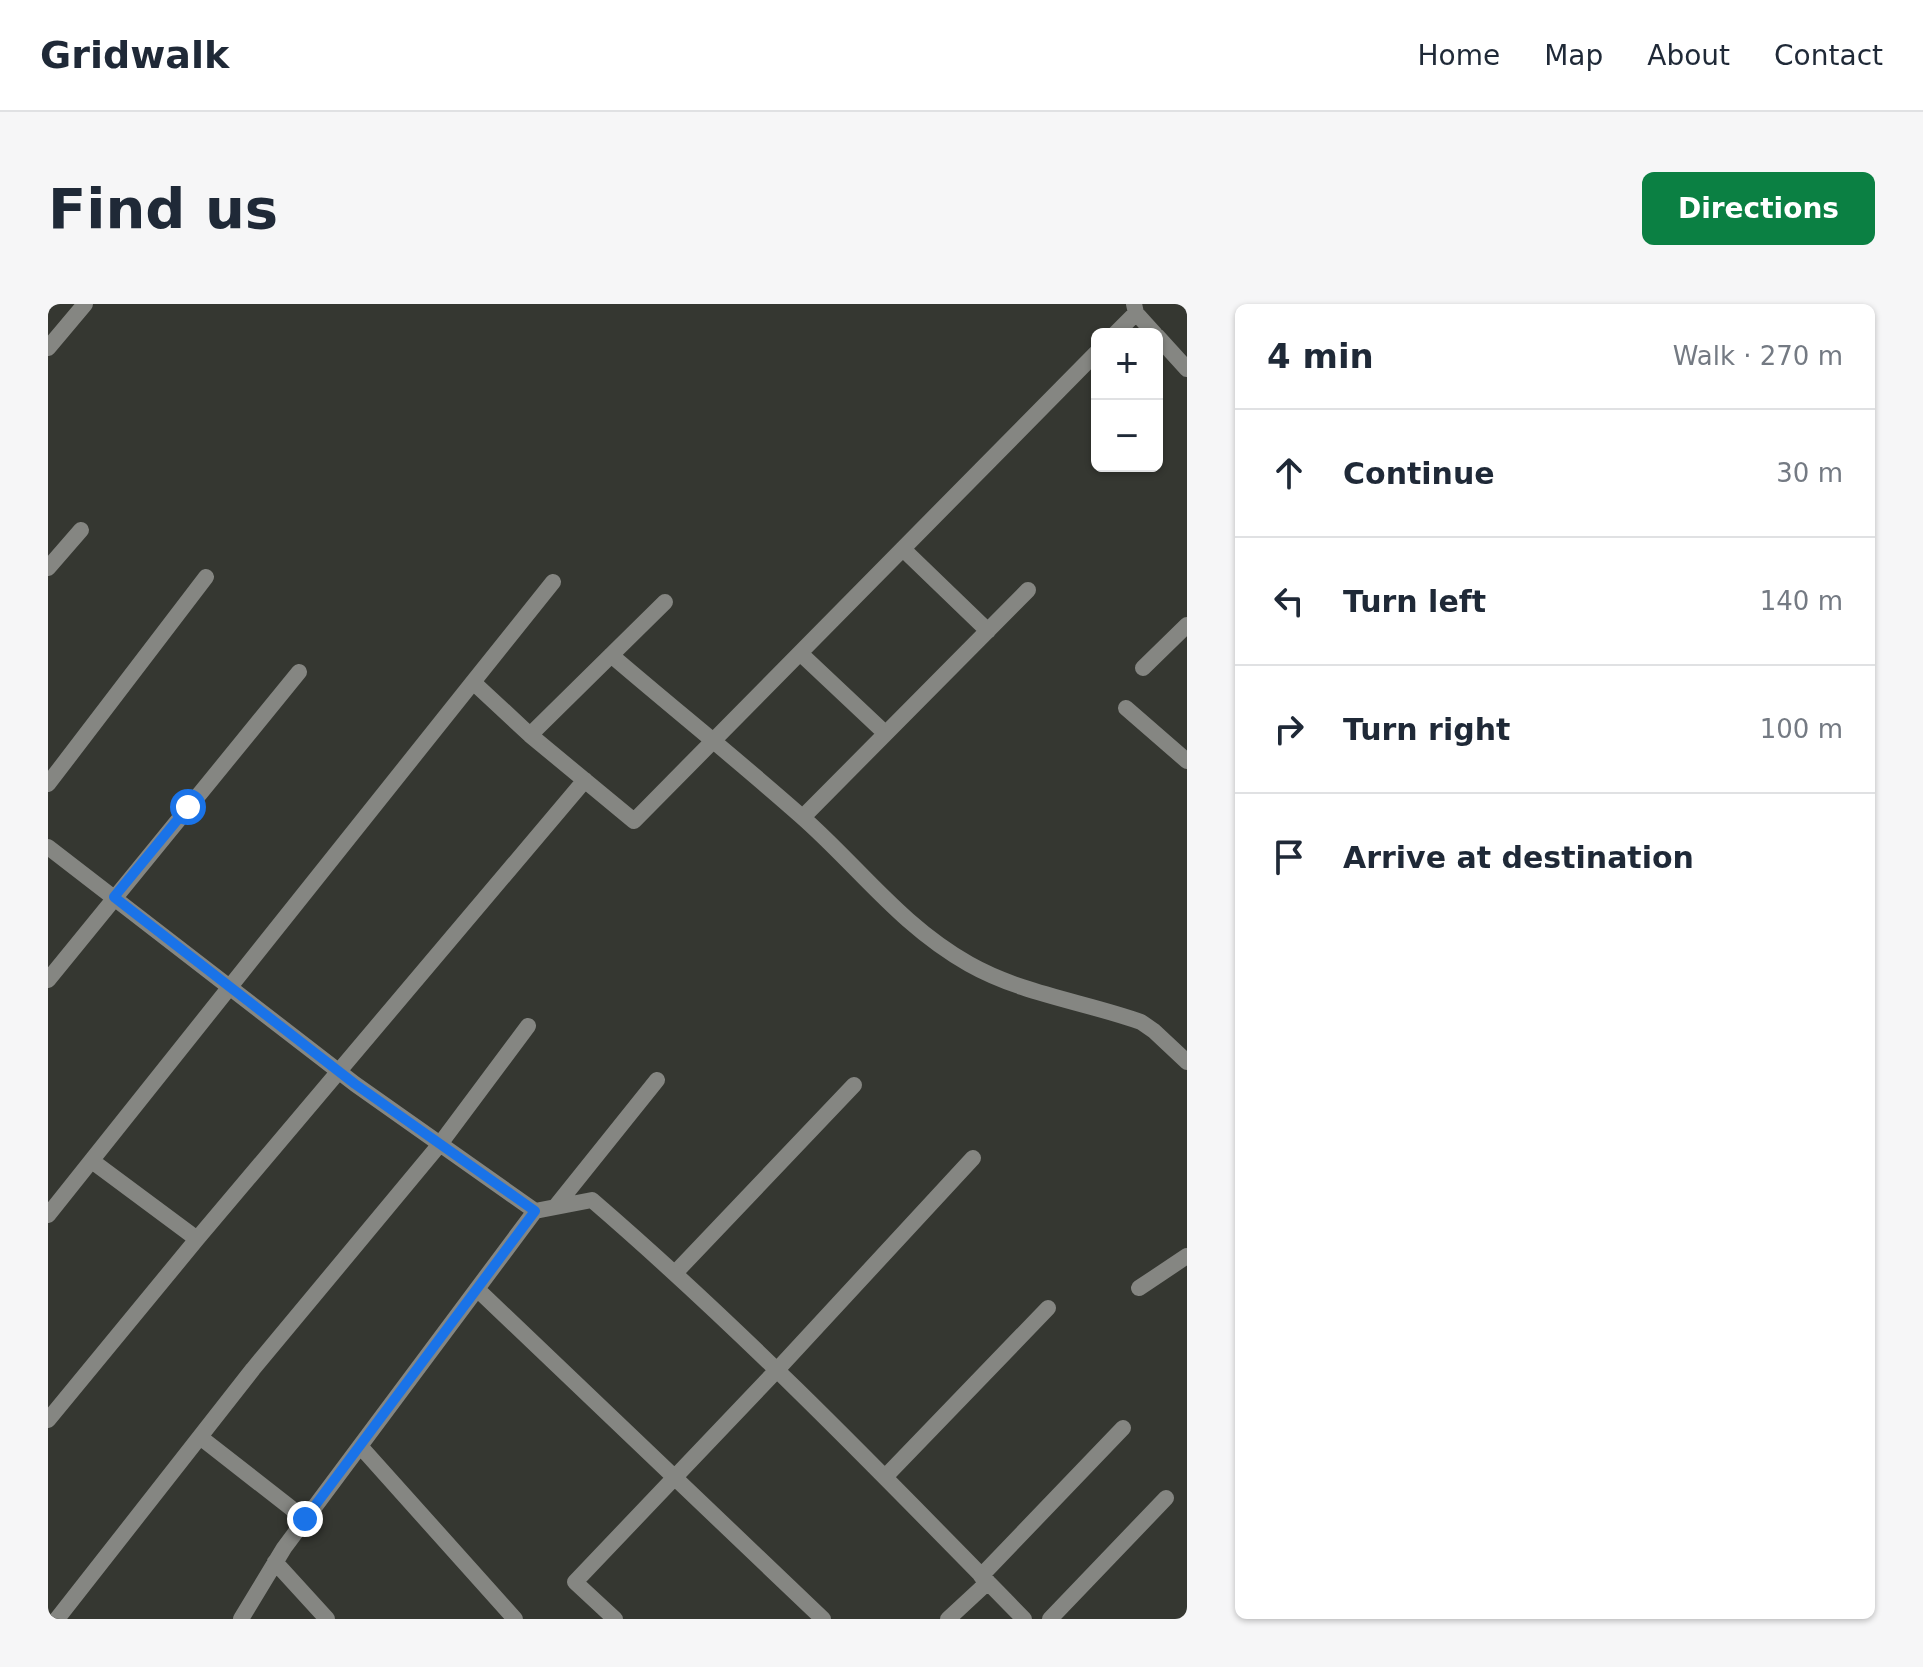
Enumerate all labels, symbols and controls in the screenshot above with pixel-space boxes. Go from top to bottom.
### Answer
text: Gridwalk [40,33,229,77]
text: Home [1417,39,1500,72]
text: Map [1544,39,1603,72]
text: About [1647,39,1730,72]
text: Contact [1774,39,1883,72]
button: Directions [1642,172,1875,245]
text: Find us [48,176,278,241]
map controls [1091,328,1163,472]
button: + [1091,328,1163,400]
text: 4 min [1267,336,1374,376]
text: Walk · 270 m [1673,341,1843,371]
button: − [1091,400,1163,472]
icon: ahead [1267,451,1311,495]
text: Continue [1343,456,1495,491]
text: 30 m [1776,458,1843,488]
icon: left [1267,579,1311,623]
text: Turn left [1343,584,1486,619]
text: 140 m [1760,586,1843,616]
icon: right [1267,707,1311,751]
text: Turn right [1343,712,1510,747]
text: 100 m [1760,714,1843,744]
route start [170,789,206,825]
icon: arrive [1267,835,1311,879]
text: Arrive at destination [1343,840,1694,875]
route end [287,1501,323,1537]

